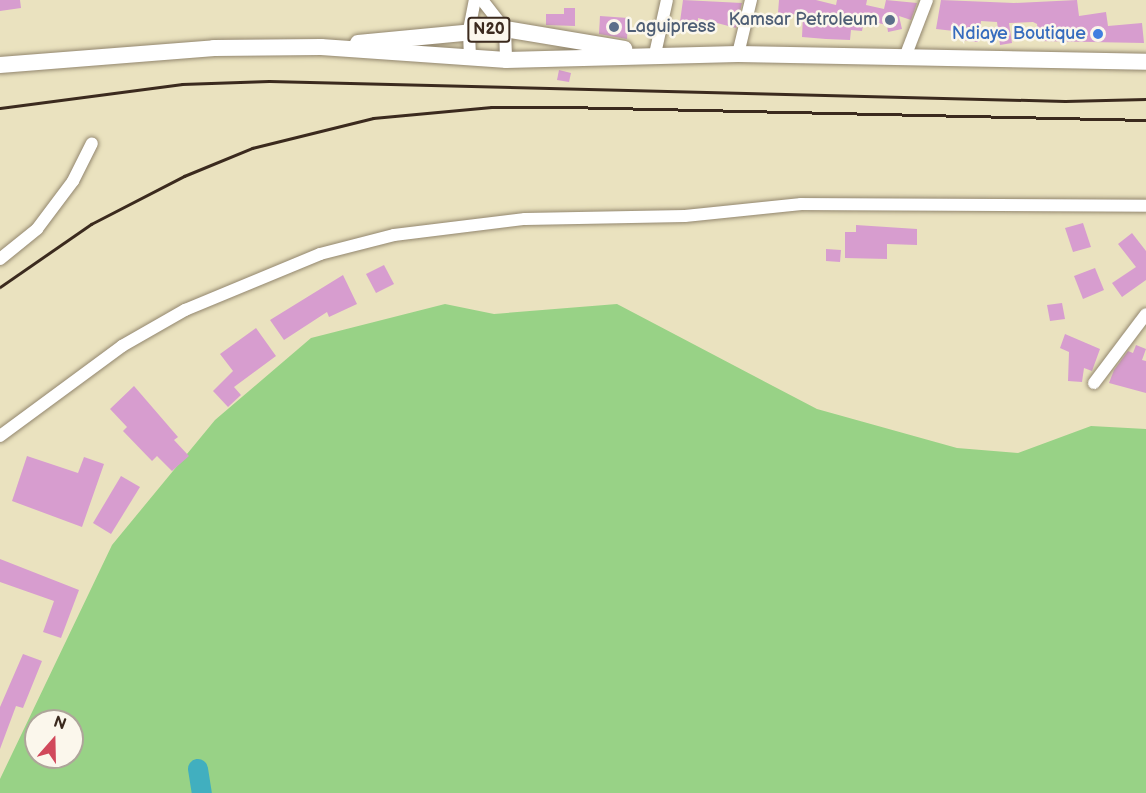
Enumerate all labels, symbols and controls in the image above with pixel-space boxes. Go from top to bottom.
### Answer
place label: Kamsar Petroleum [728,9,878,31]
marker: Kamsar Petroleum [883,13,897,27]
place label: Laguipress [626,16,716,38]
road number: N20 [466,17,512,43]
marker: Laguipress [607,20,621,34]
place label: Ndiaye Boutique [952,23,1086,45]
marker: Ndiaye Boutique [1091,27,1105,41]
north arrow [24,709,84,769]
text: N [51,713,69,734]

